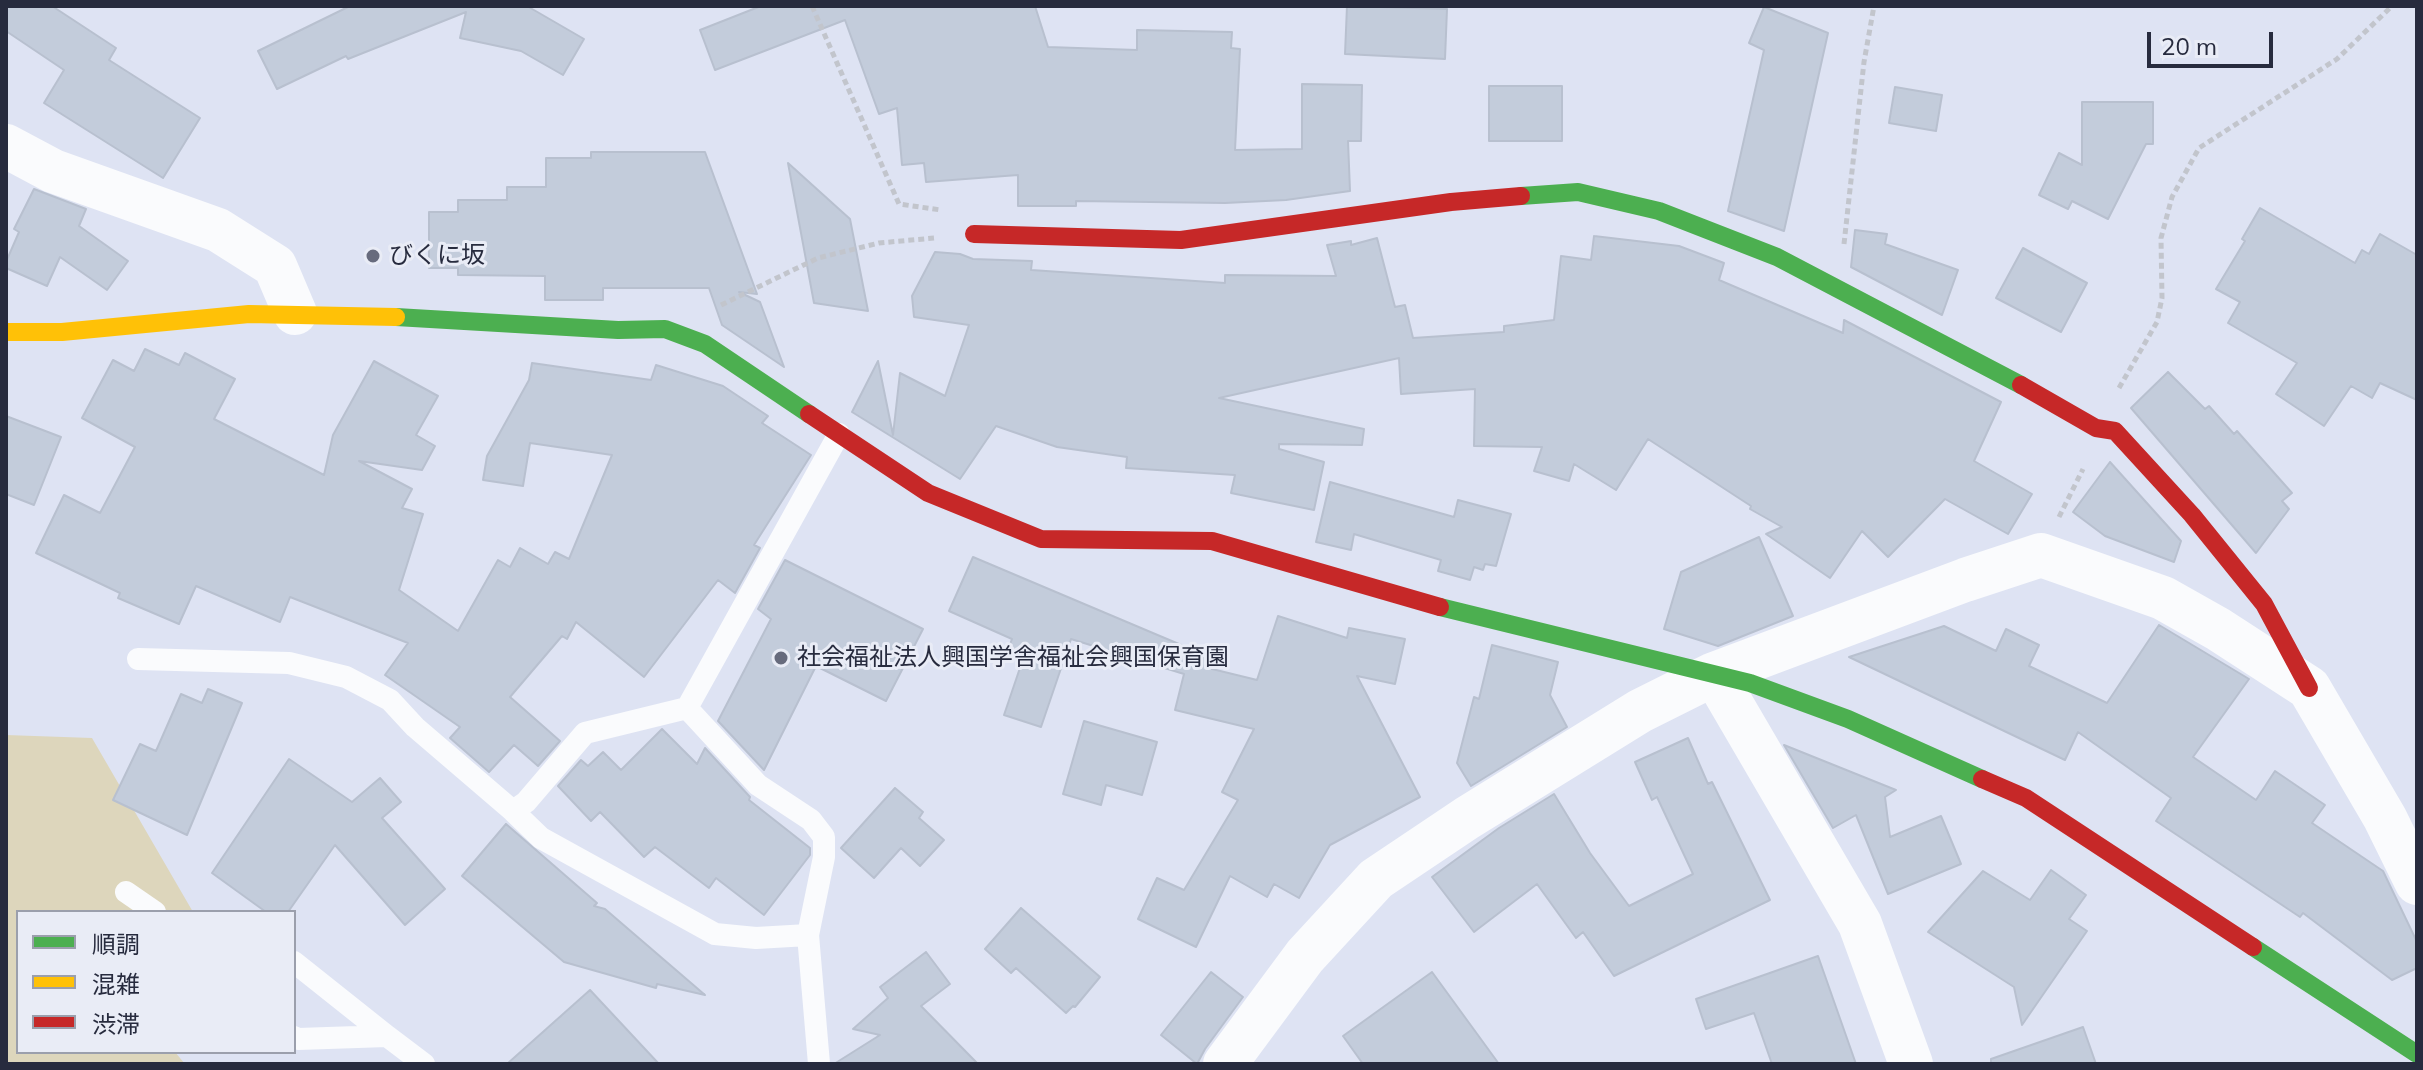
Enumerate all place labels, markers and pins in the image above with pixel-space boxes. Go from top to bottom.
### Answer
place label: びくに坂 [389,242,485,270]
marker: びくに坂 [364,247,382,265]
place label: 社会福祉法人興国学舎福祉会興国保育園 [797,644,1229,672]
marker: 社会福祉法人興国学舎福祉会興国保育園 [772,649,790,667]

